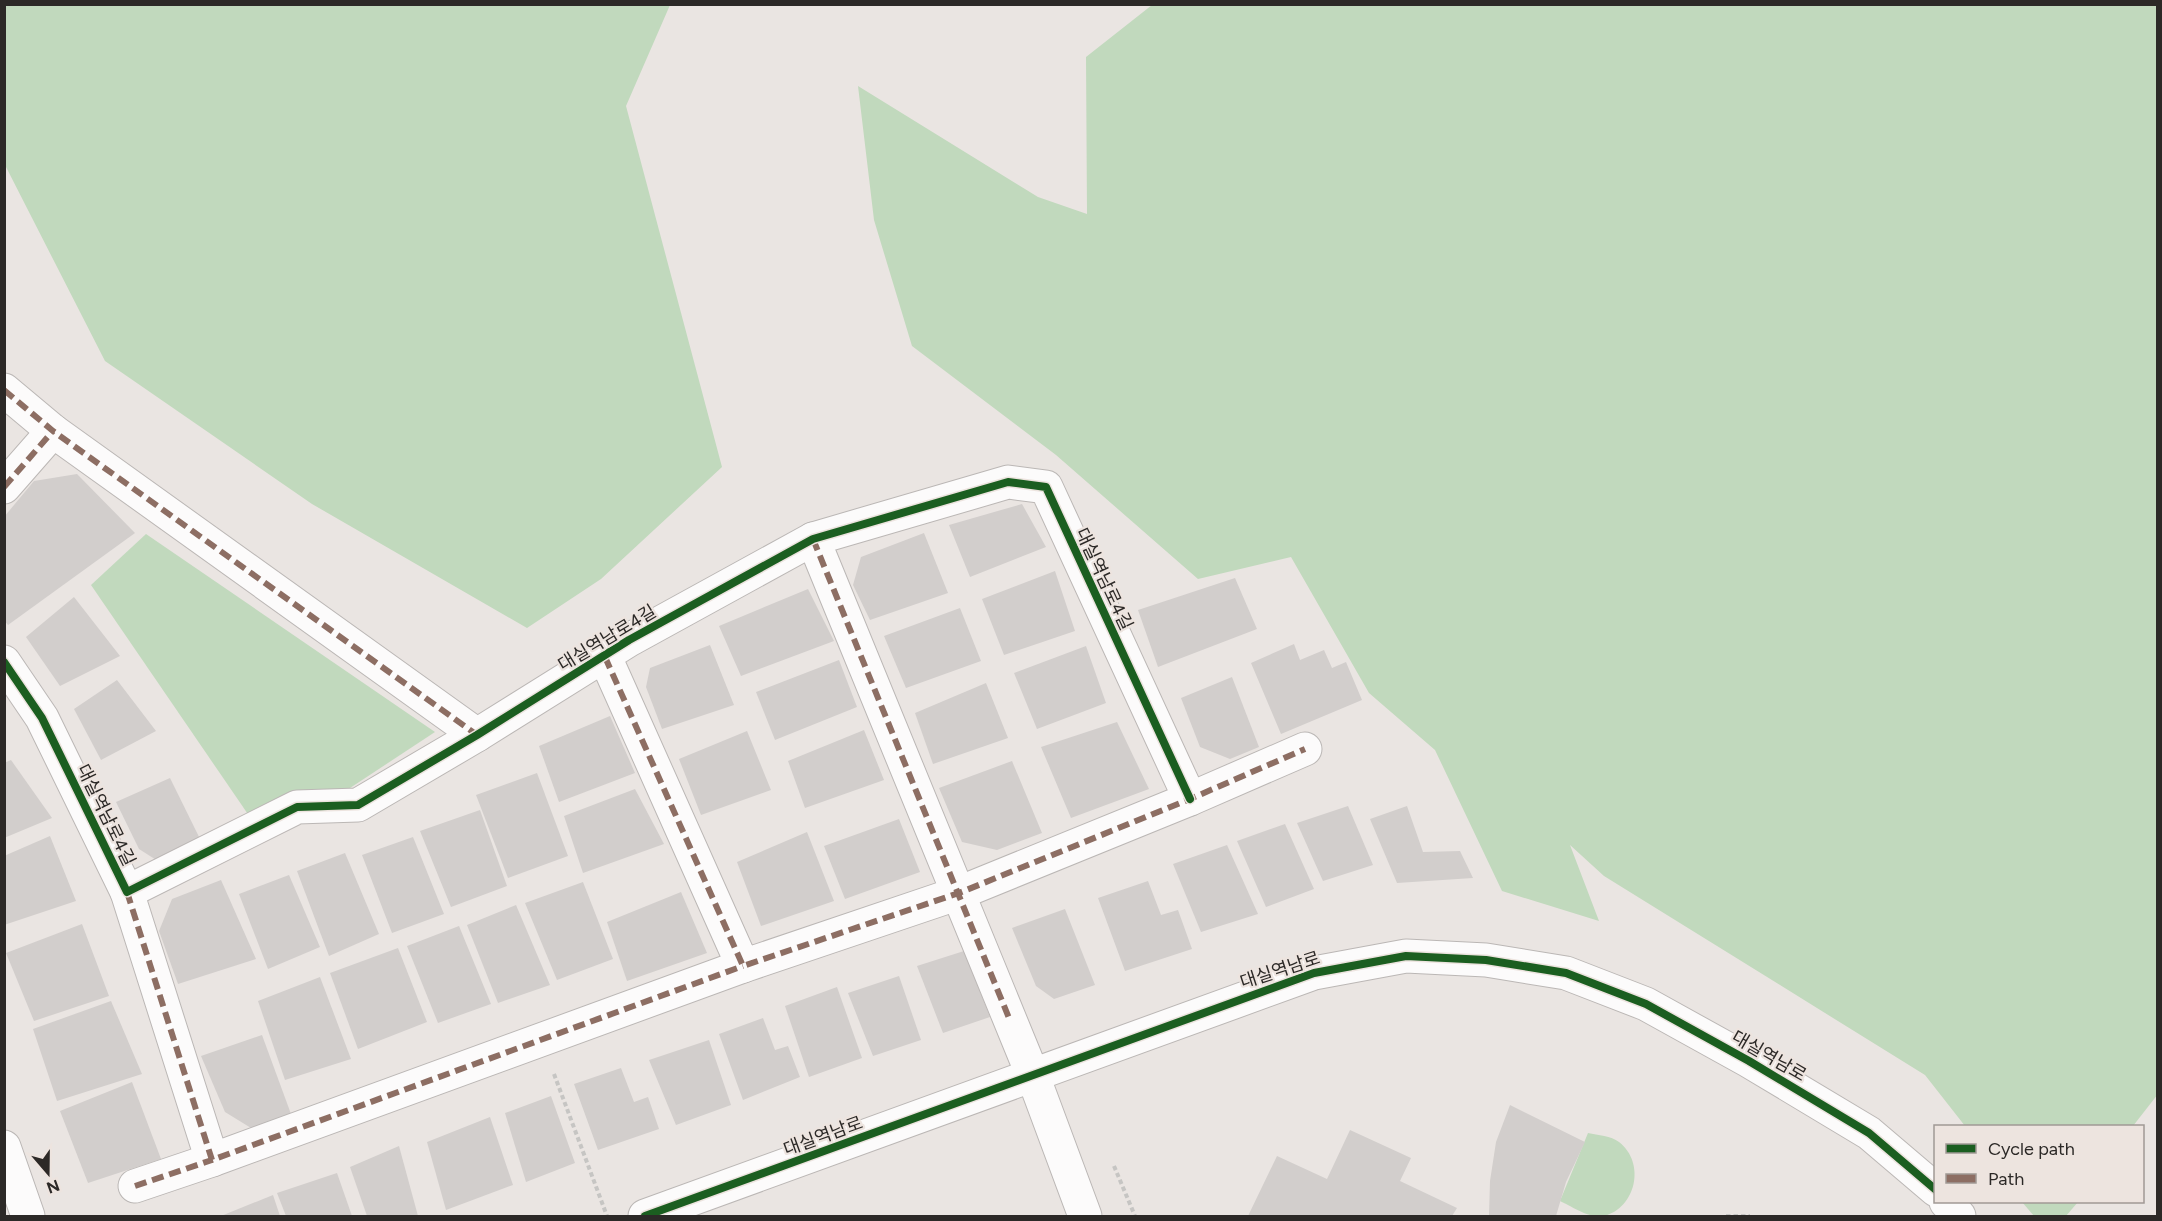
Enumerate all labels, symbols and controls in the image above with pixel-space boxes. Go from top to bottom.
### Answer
street label: 대실역남로4길 [1071,524,1137,634]
street label: 대실역남로4길 [554,600,660,676]
street label: 대실역남로4길 [72,760,140,870]
street label: 대실역남로 [1237,947,1323,993]
street label: 대실역남로 [1728,1026,1810,1086]
street label: 대실역남로 [780,1112,866,1160]
legend [1934,1125,2144,1203]
text: Cycle path [1988,1138,2075,1160]
north arrow [18,1143,78,1203]
text: Path [1988,1168,2024,1190]
text: N [44,1176,62,1198]

